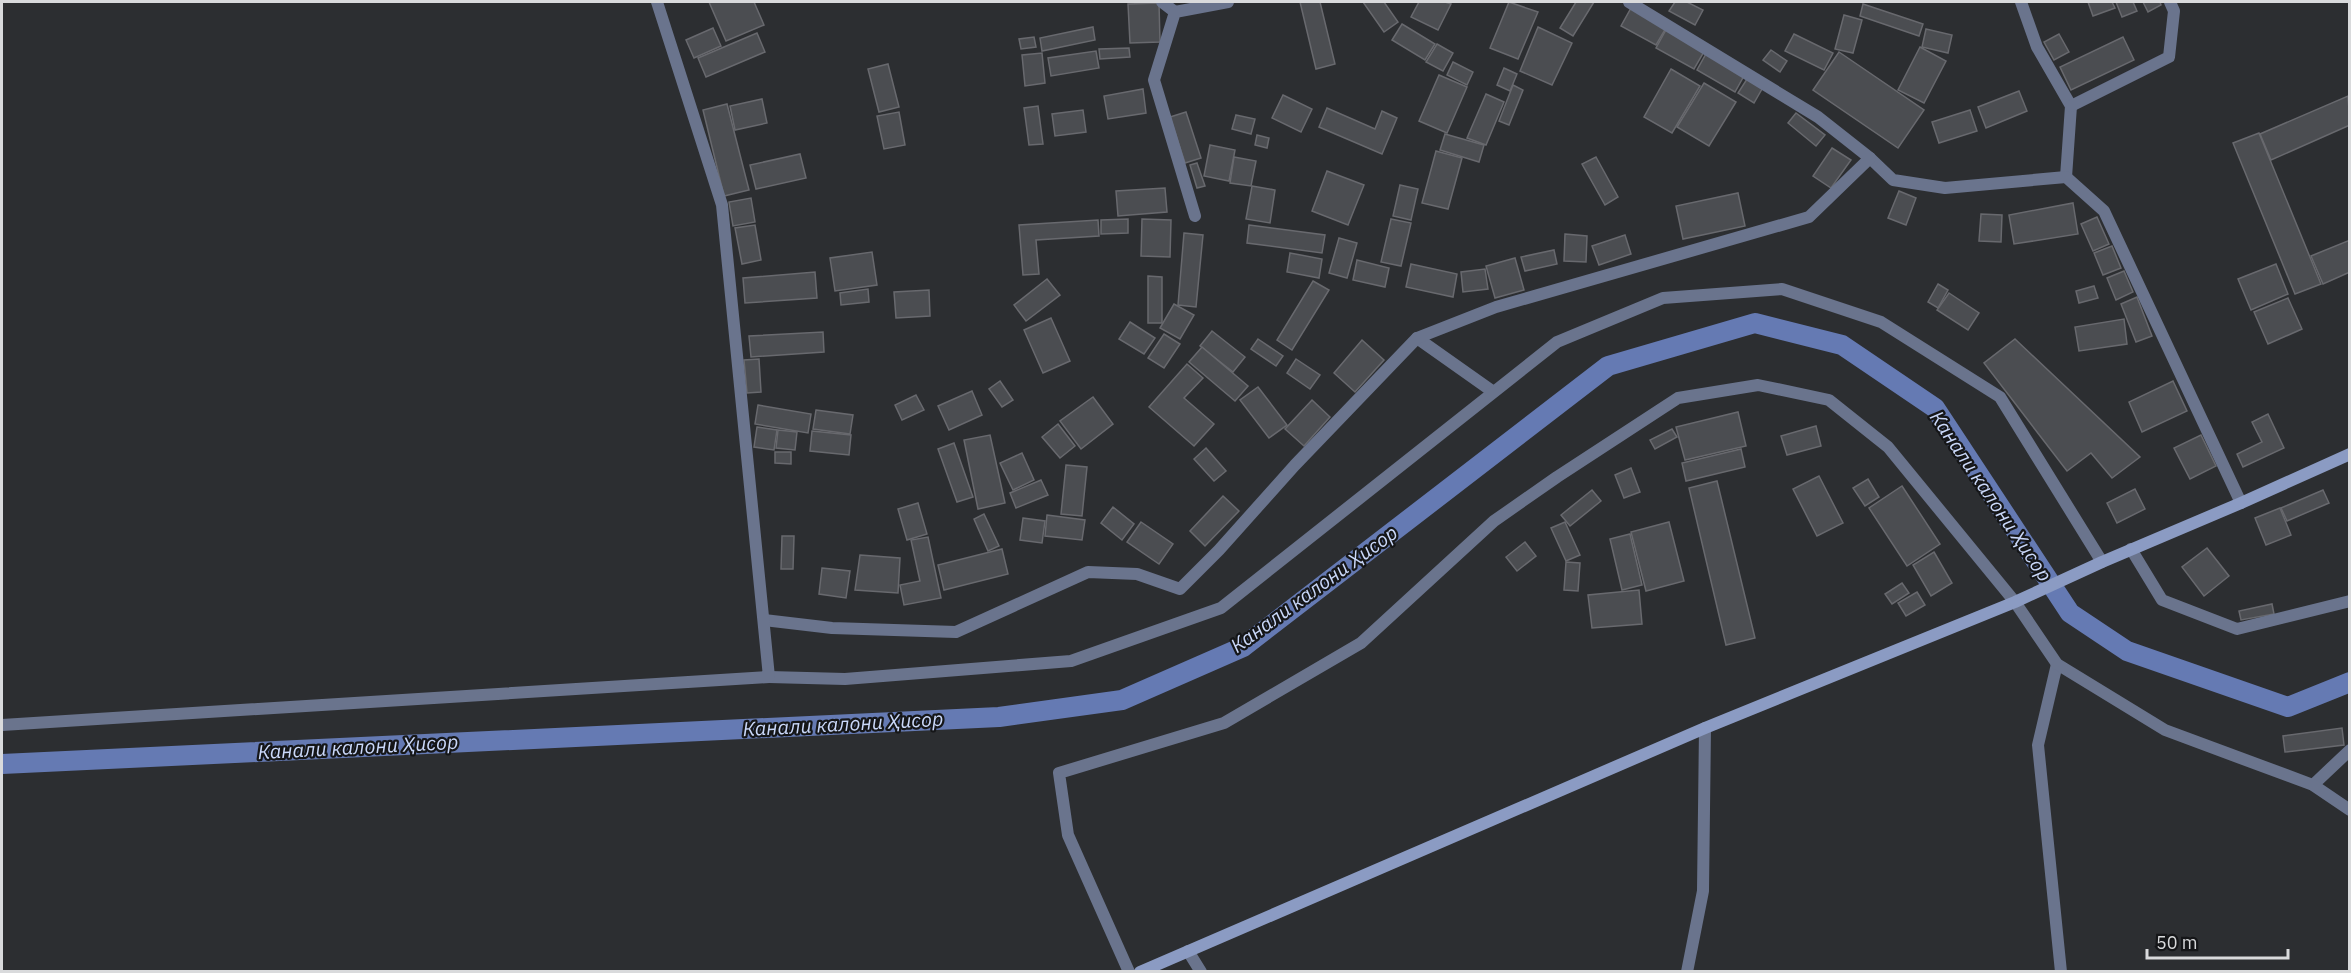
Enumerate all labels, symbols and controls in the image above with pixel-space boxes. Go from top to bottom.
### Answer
water label: Канали калони Ҳисор [1924,405,2059,587]
water label: Канали калони Ҳисор [1225,519,1403,659]
water label: Канали калони Ҳисор [742,705,944,742]
water label: Канали калони Ҳисор [257,728,459,765]
scale bar [2147,922,2288,960]
text: 50 m [2156,931,2198,954]

